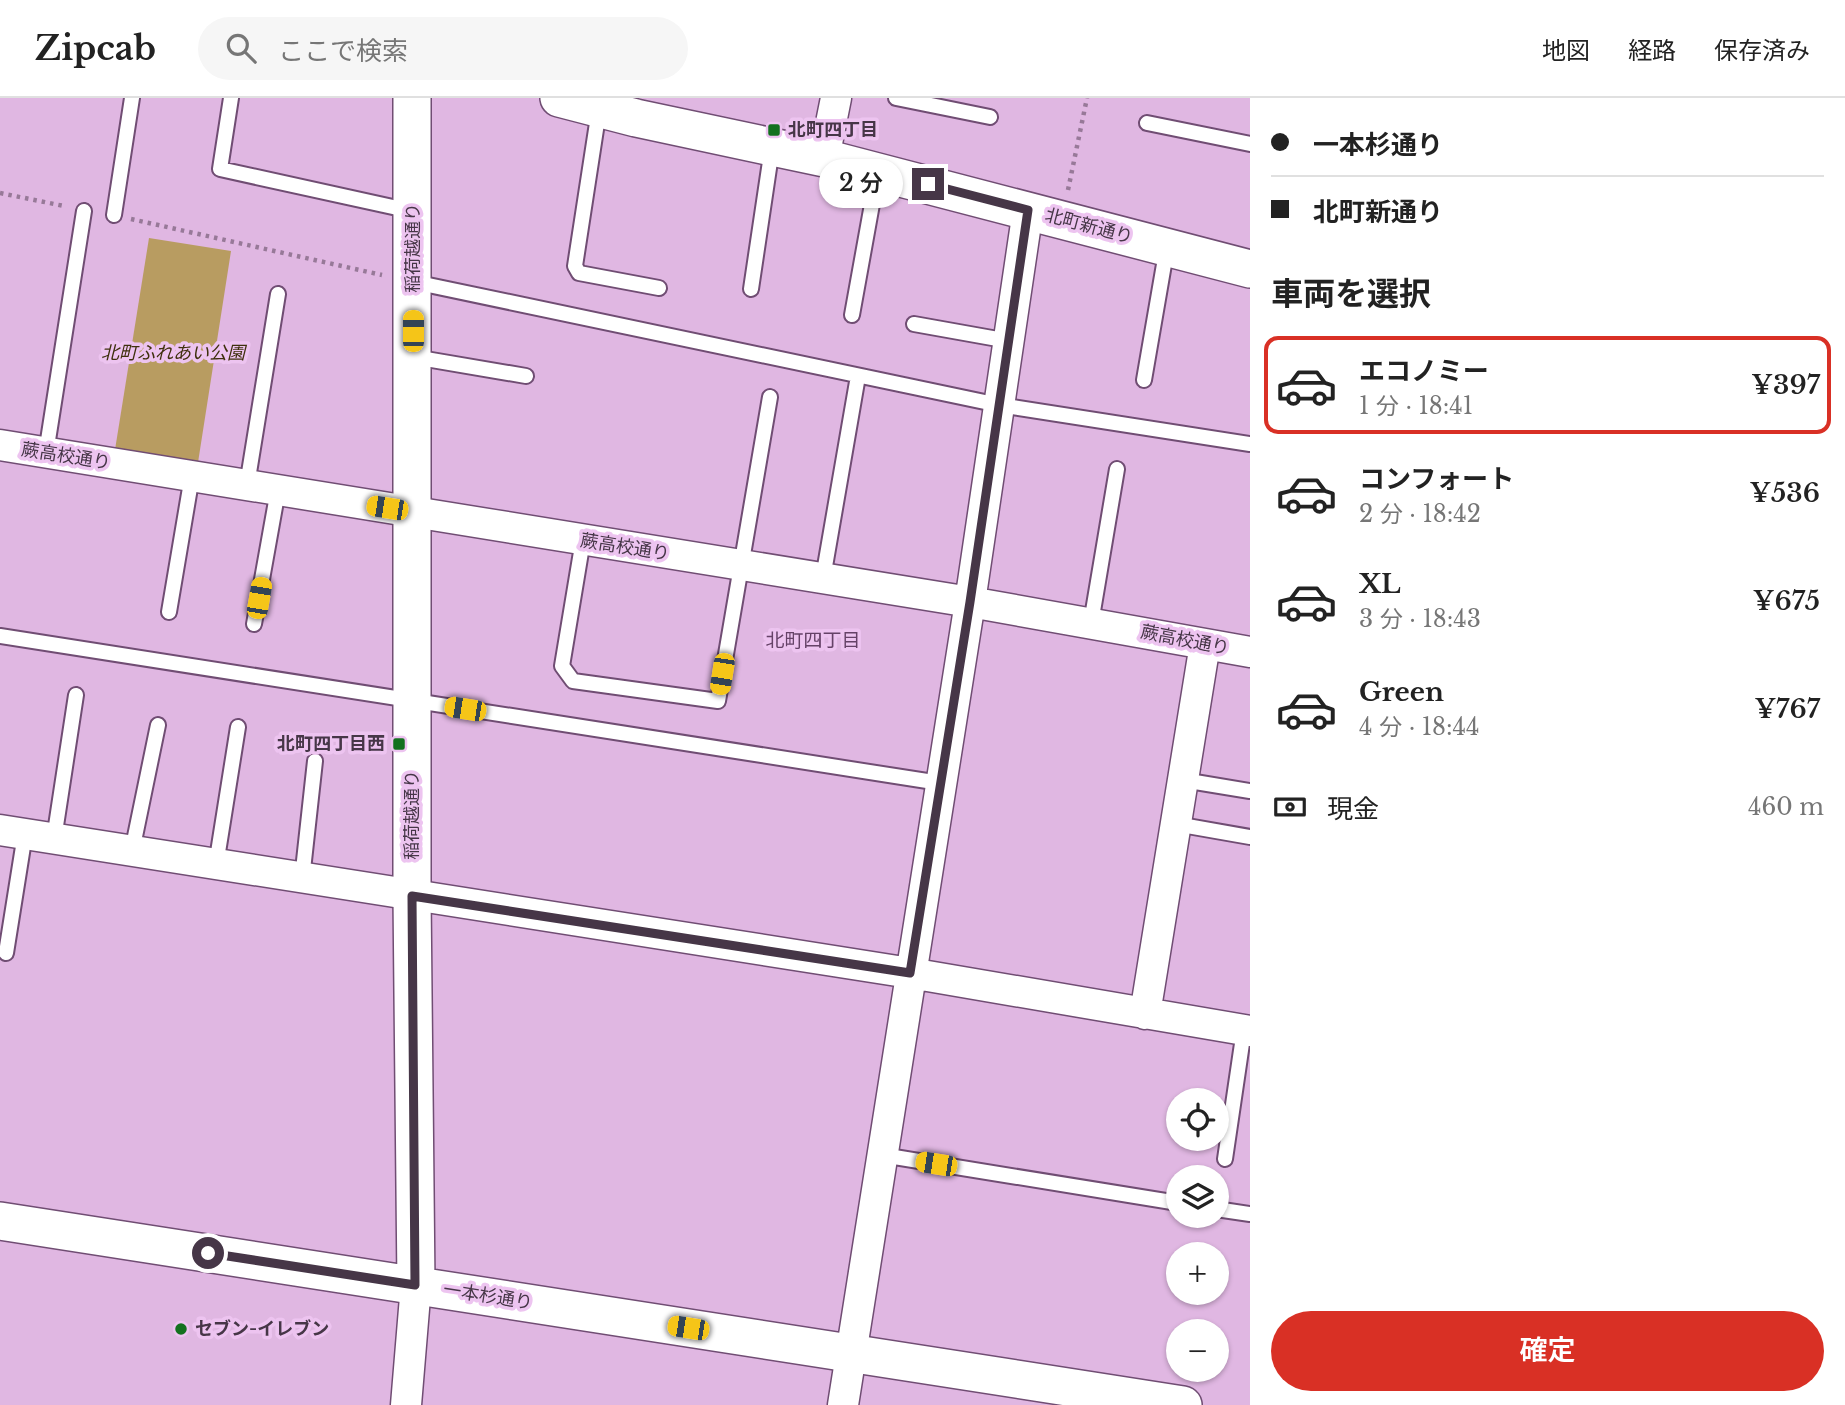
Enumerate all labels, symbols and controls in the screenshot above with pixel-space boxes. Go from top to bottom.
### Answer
search box [198,17,688,80]
text: Zipcab [35,28,156,69]
icon: search [222,29,260,67]
text: ここで検索 [278,35,408,67]
text: 地図 [1542,36,1590,65]
text: 経路 [1628,36,1676,65]
text: 保存済み [1714,36,1810,65]
place label: 北町四丁目 [788,119,878,141]
marker: 北町四丁目 [766,122,782,138]
text: 一本杉通り [1313,129,1443,161]
callout: 2 分 [820,160,904,208]
route end [912,168,944,200]
text: 2 分 [839,169,883,197]
text: 北町新通り [1313,196,1443,228]
street label: 稲荷越通り [402,203,424,293]
street label: 北町新通り [1043,204,1135,248]
text: 車両を選択 [1271,274,1431,314]
car [403,310,424,352]
park label: 北町ふれあい公園 [101,342,248,364]
icon: car [1275,354,1338,417]
text: エコノミー [1359,355,1489,387]
text: ¥397 [1751,369,1820,401]
text: 1 分 · 18:41 [1359,392,1473,420]
street label: 蕨高校通り [20,438,112,474]
icon: car [1275,462,1338,525]
text: コンフォート [1359,463,1514,495]
text: ¥536 [1749,477,1820,509]
car [365,494,410,522]
text: 2 分 · 18:42 [1359,500,1481,528]
street label: 蕨高校通り [579,529,671,565]
text: XL [1359,568,1401,600]
icon: car [1275,570,1338,633]
car [246,575,273,621]
text: ¥675 [1753,585,1820,617]
text: 3 分 · 18:43 [1359,605,1481,633]
street label: 蕨高校通り [1139,621,1231,659]
district label: 北町四丁目 [765,629,861,652]
car [709,652,736,696]
text: Green [1359,676,1444,708]
icon: car [1275,678,1338,741]
text: ¥767 [1754,693,1820,725]
car [443,695,488,723]
text: 4 分 · 18:44 [1359,713,1479,741]
place label: 北町四丁目西 [277,733,385,755]
marker: 北町四丁目西 [391,736,407,752]
street label: 稲荷越通り [401,770,423,860]
icon: cash [1271,788,1309,826]
text: 現金 [1327,793,1379,825]
text: 460 m [1748,793,1824,821]
map controls [1166,1088,1229,1382]
button: locate [1166,1088,1229,1151]
car [914,1150,959,1178]
button: layers [1166,1165,1229,1228]
route start [192,1237,224,1269]
button: + [1166,1242,1229,1305]
street label: 一本杉通り [442,1278,534,1314]
button: 確定 [1271,1311,1824,1391]
car [666,1314,711,1342]
place label: セブン-イレブン [195,1318,329,1340]
button: − [1166,1319,1229,1382]
marker: セブン-イレブン [173,1321,189,1337]

